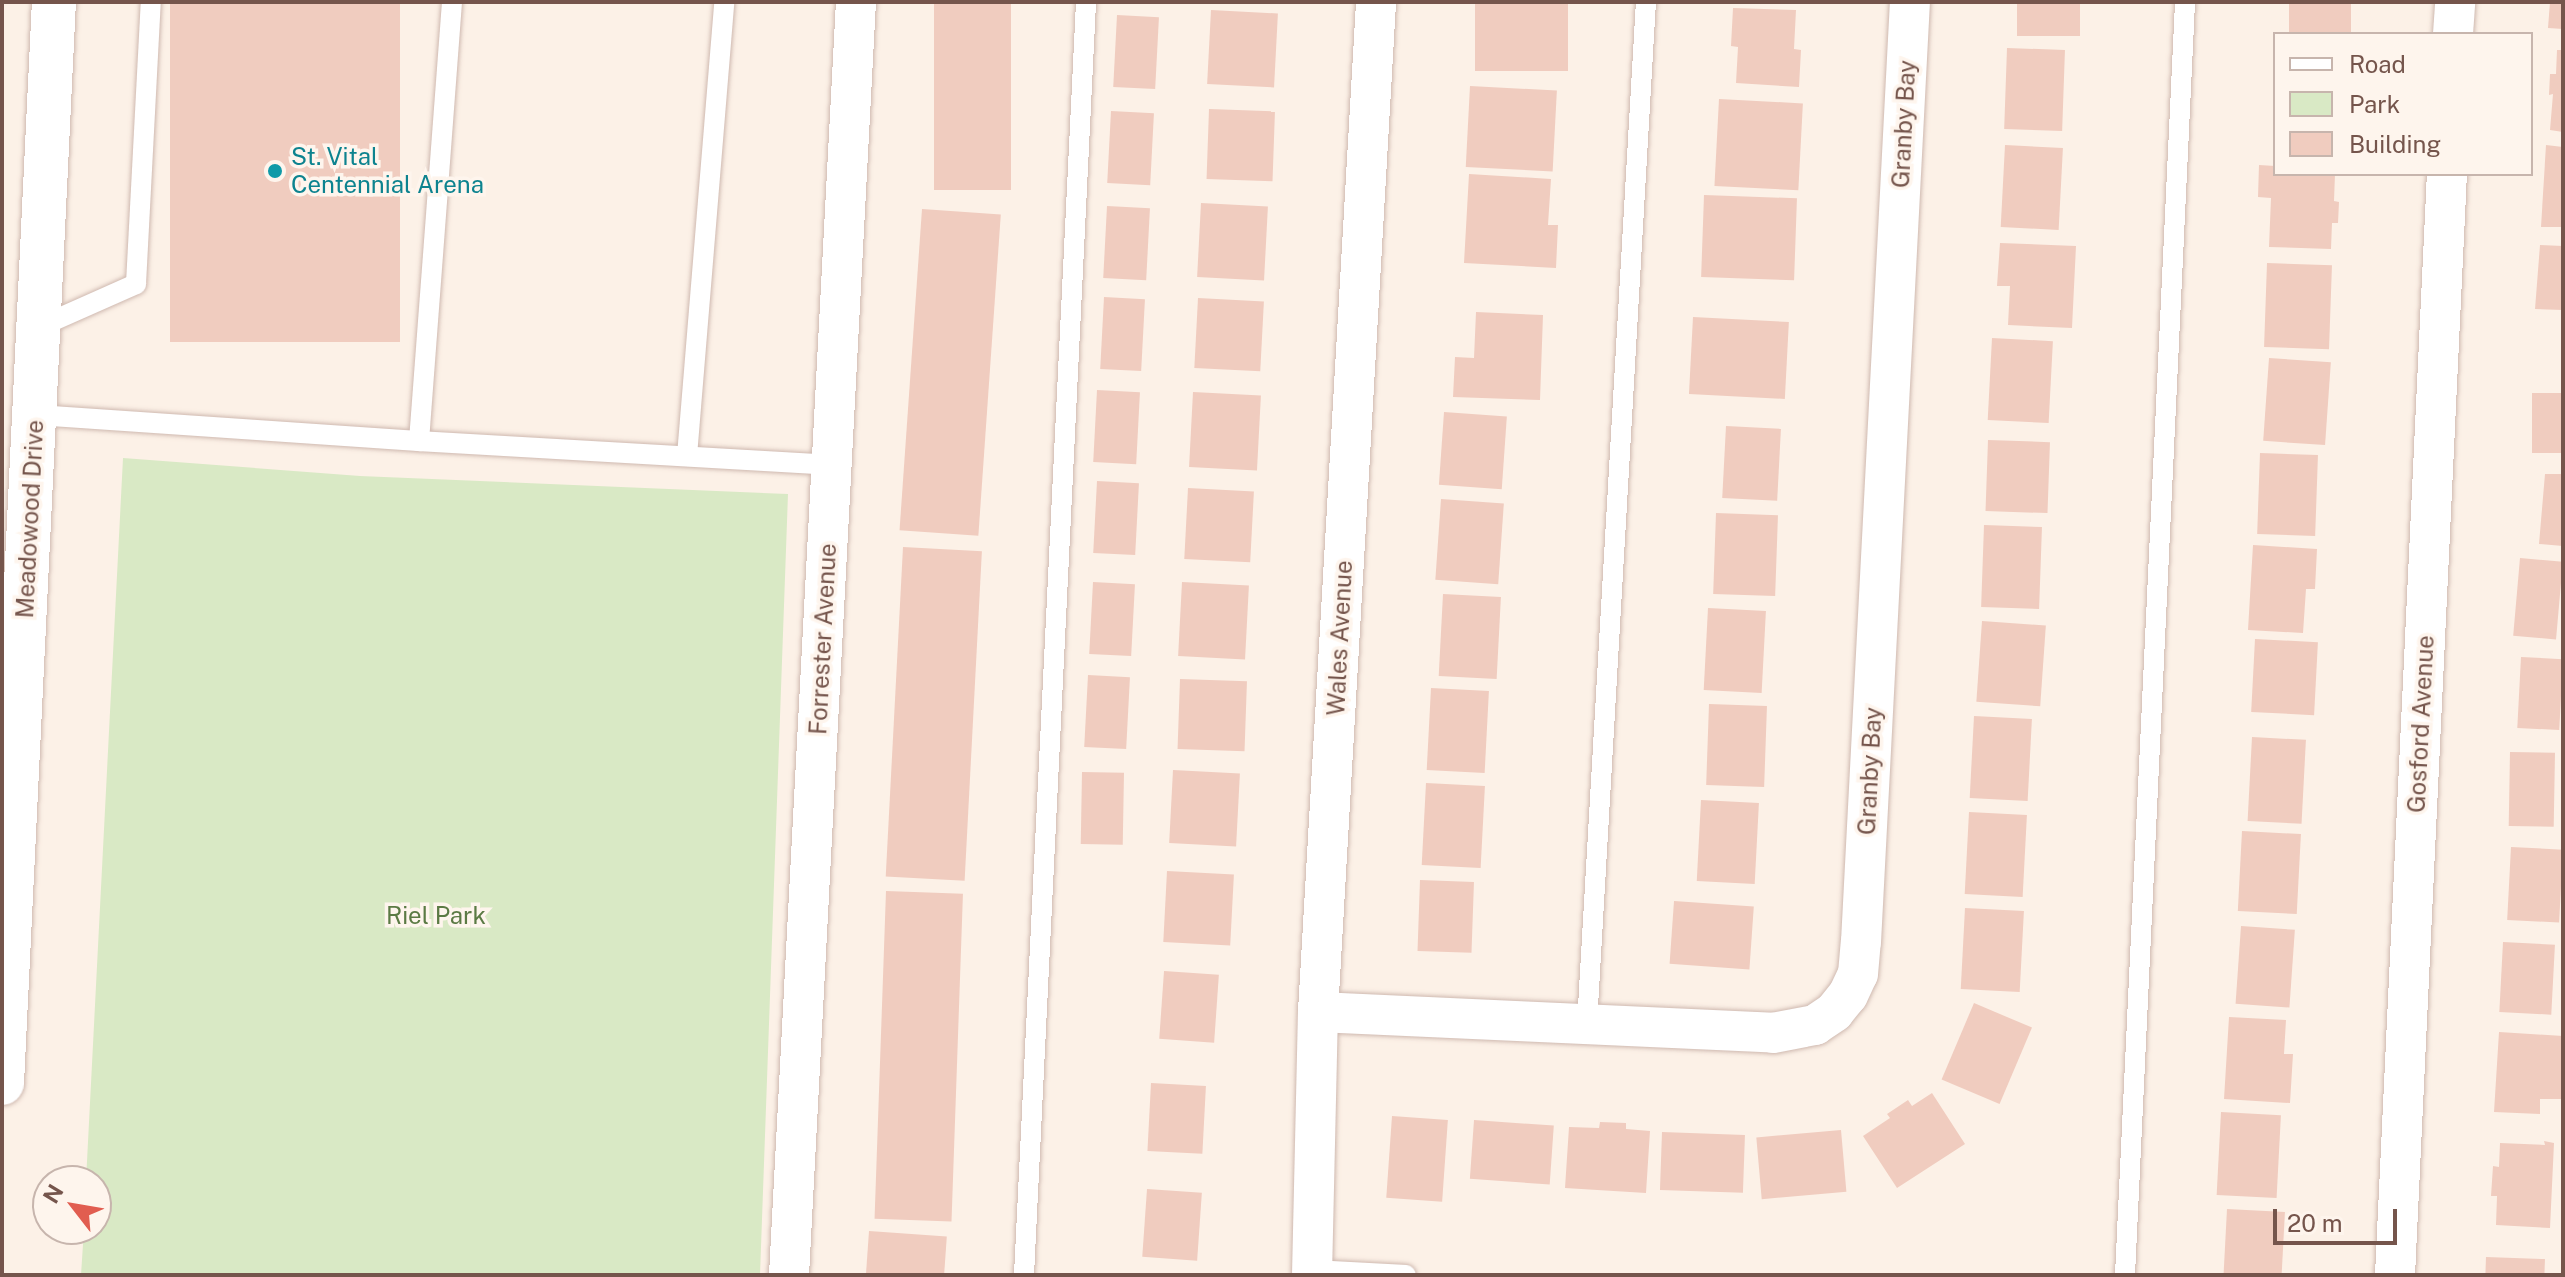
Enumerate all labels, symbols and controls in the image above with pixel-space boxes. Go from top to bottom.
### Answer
legend [2273,32,2533,176]
text: Road [2349,50,2406,78]
street label: Granby Bay [1886,59,1922,189]
text: Park [2349,90,2400,118]
text: Building [2349,130,2441,158]
place label: St. Vital Centennial Arena [291,143,484,199]
marker: St. Vital Centennial Arena [266,162,284,180]
street label: Meadowood Drive [10,419,50,619]
street label: Forrester Avenue [804,543,842,735]
street label: Wales Avenue [1322,560,1358,716]
street label: Gosford Avenue [2402,634,2440,814]
street label: Granby Bay [1852,706,1888,836]
park label: Riel Park [386,902,486,930]
north arrow [32,1165,112,1245]
text: N [38,1180,69,1208]
scale bar [2277,1193,2401,1243]
text: 20 m [2287,1209,2343,1237]

